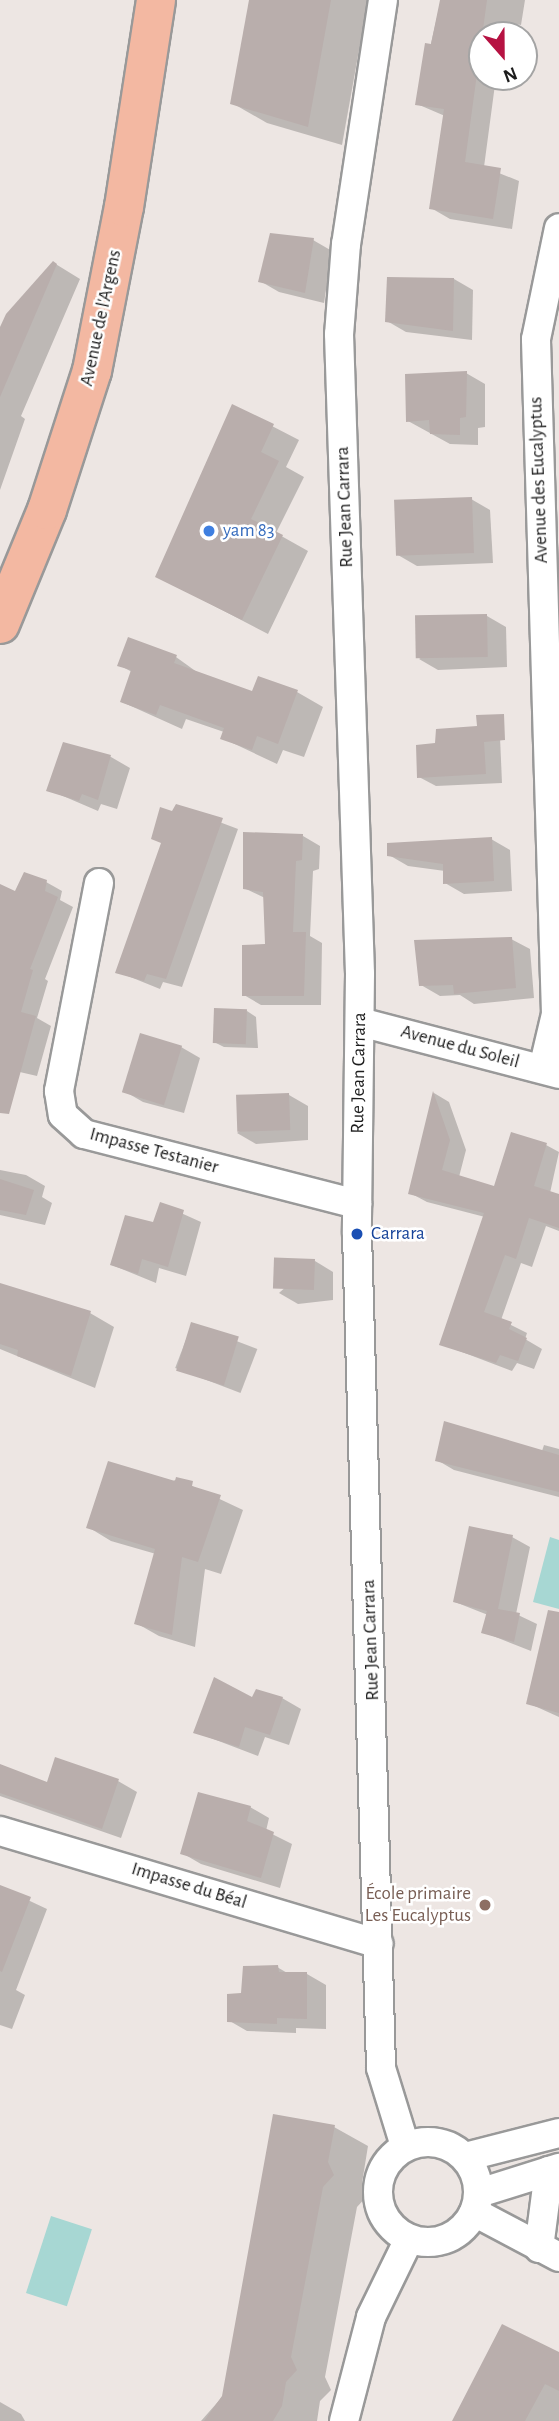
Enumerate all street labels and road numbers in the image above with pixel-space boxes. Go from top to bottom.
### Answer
street label: Avenue de l'Argens [75,248,127,388]
street label: Avenue des Eucalyptus [525,396,553,564]
street label: Rue Jean Carrara [331,446,359,568]
street label: Rue Jean Carrara [347,1012,371,1134]
street label: Avenue du Soleil [398,1020,522,1074]
street label: Impasse Testanier [87,1123,221,1179]
street label: Rue Jean Carrara [357,1579,385,1701]
street label: Impasse du Béal [129,1858,249,1914]

